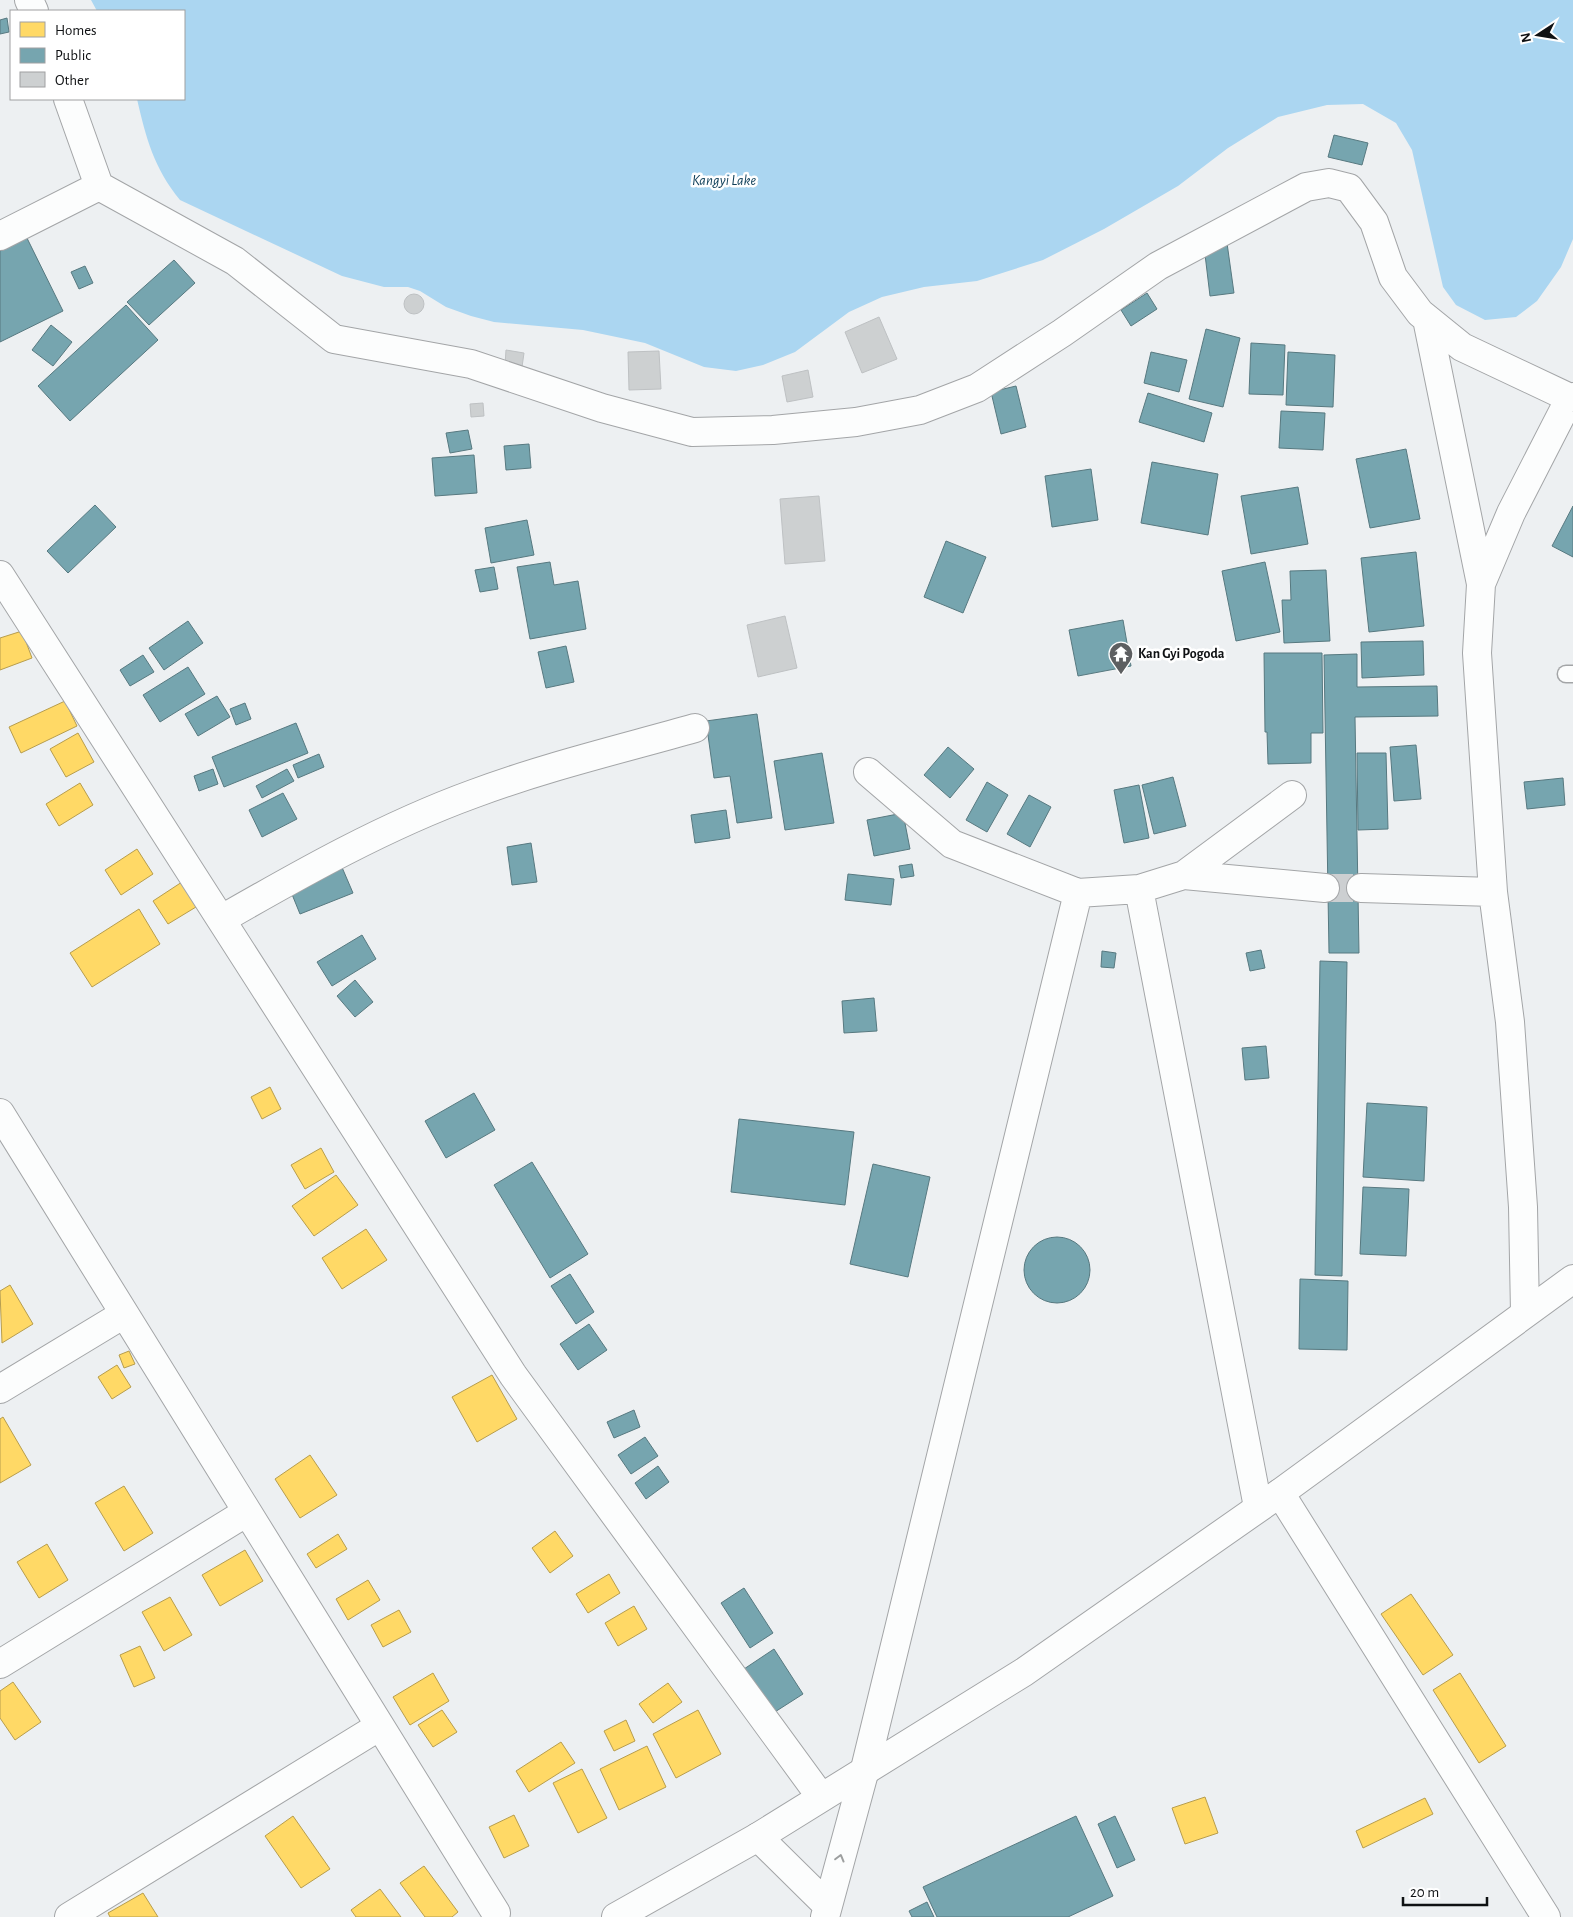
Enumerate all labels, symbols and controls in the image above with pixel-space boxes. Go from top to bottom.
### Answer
legend [10,10,185,100]
north arrow [1513,10,1563,60]
text: Homes [55,23,97,38]
text: N [1518,31,1534,44]
text: Public [55,48,91,63]
text: Other [55,73,89,88]
water label: Kangyi Lake [692,173,756,188]
temple icon: Kan Gyi Pogoda [1108,641,1134,675]
place label: Kan Gyi Pogoda [1138,647,1225,661]
one-way arrow [834,1854,845,1863]
scale bar [1403,1874,1487,1906]
text: 20 m [1410,1885,1439,1900]

